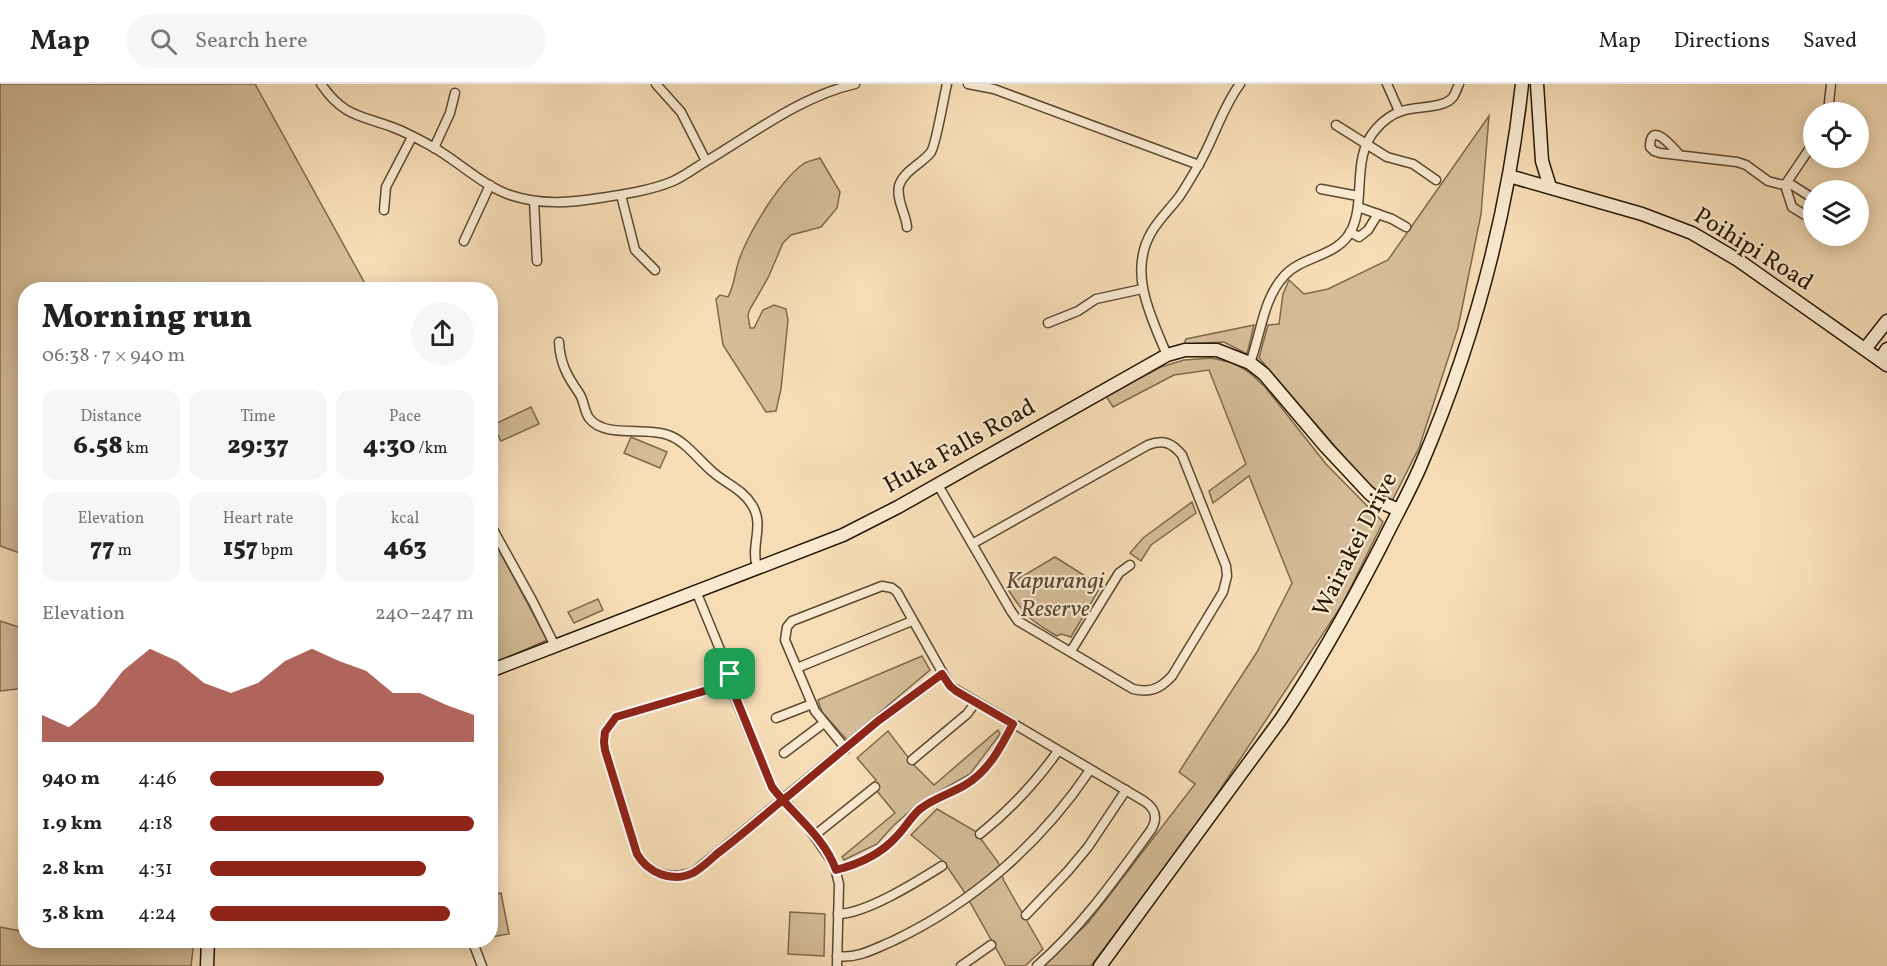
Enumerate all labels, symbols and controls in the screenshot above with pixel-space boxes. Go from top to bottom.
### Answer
search box [126,14,546,68]
text: Map [30,22,90,61]
icon: search [147,25,180,58]
text: Search here [195,26,308,57]
text: Map [1599,27,1641,56]
text: Directions [1674,27,1770,56]
text: Saved [1803,27,1857,56]
map controls [1803,102,1869,246]
button: locate [1803,102,1869,168]
button: layers [1803,180,1869,246]
street label: Poihipi Road [1687,200,1819,300]
text: Morning run [42,296,252,342]
button: share [411,302,474,365]
text: 06:38 · 7 × 940 m [42,342,185,370]
street label: Huka Falls Road [878,391,1042,503]
text: Distance [80,406,142,428]
text: Time [240,406,276,428]
text: Pace [389,406,421,428]
text: 6.58 [73,428,123,464]
text: 29:37 [227,428,289,464]
text: 4:30 [363,428,415,464]
text: km [123,438,149,460]
text: /km [415,438,447,460]
street label: Wairakei Drive [1305,467,1407,623]
text: Elevation [78,508,144,530]
text: Heart rate [223,508,293,530]
text: kcal [391,508,419,530]
text: 77 [90,530,115,566]
text: 157 [223,530,258,566]
text: 463 [383,530,427,566]
text: m [115,540,132,562]
text: bpm [258,540,293,562]
park label: Kapurangi Reserve [1006,565,1105,627]
text: Elevation [42,600,125,628]
text: 240–247 m [375,600,474,628]
pin [704,648,755,699]
icon: arrive [713,657,746,690]
text: 940 m [42,765,100,793]
text: 4:46 [138,765,177,793]
text: 1.9 km [42,810,102,838]
text: 4:18 [138,810,173,838]
text: 2.8 km [42,855,104,883]
text: 4:31 [138,855,173,883]
text: 3.8 km [42,900,104,928]
text: 4:24 [138,900,177,928]

